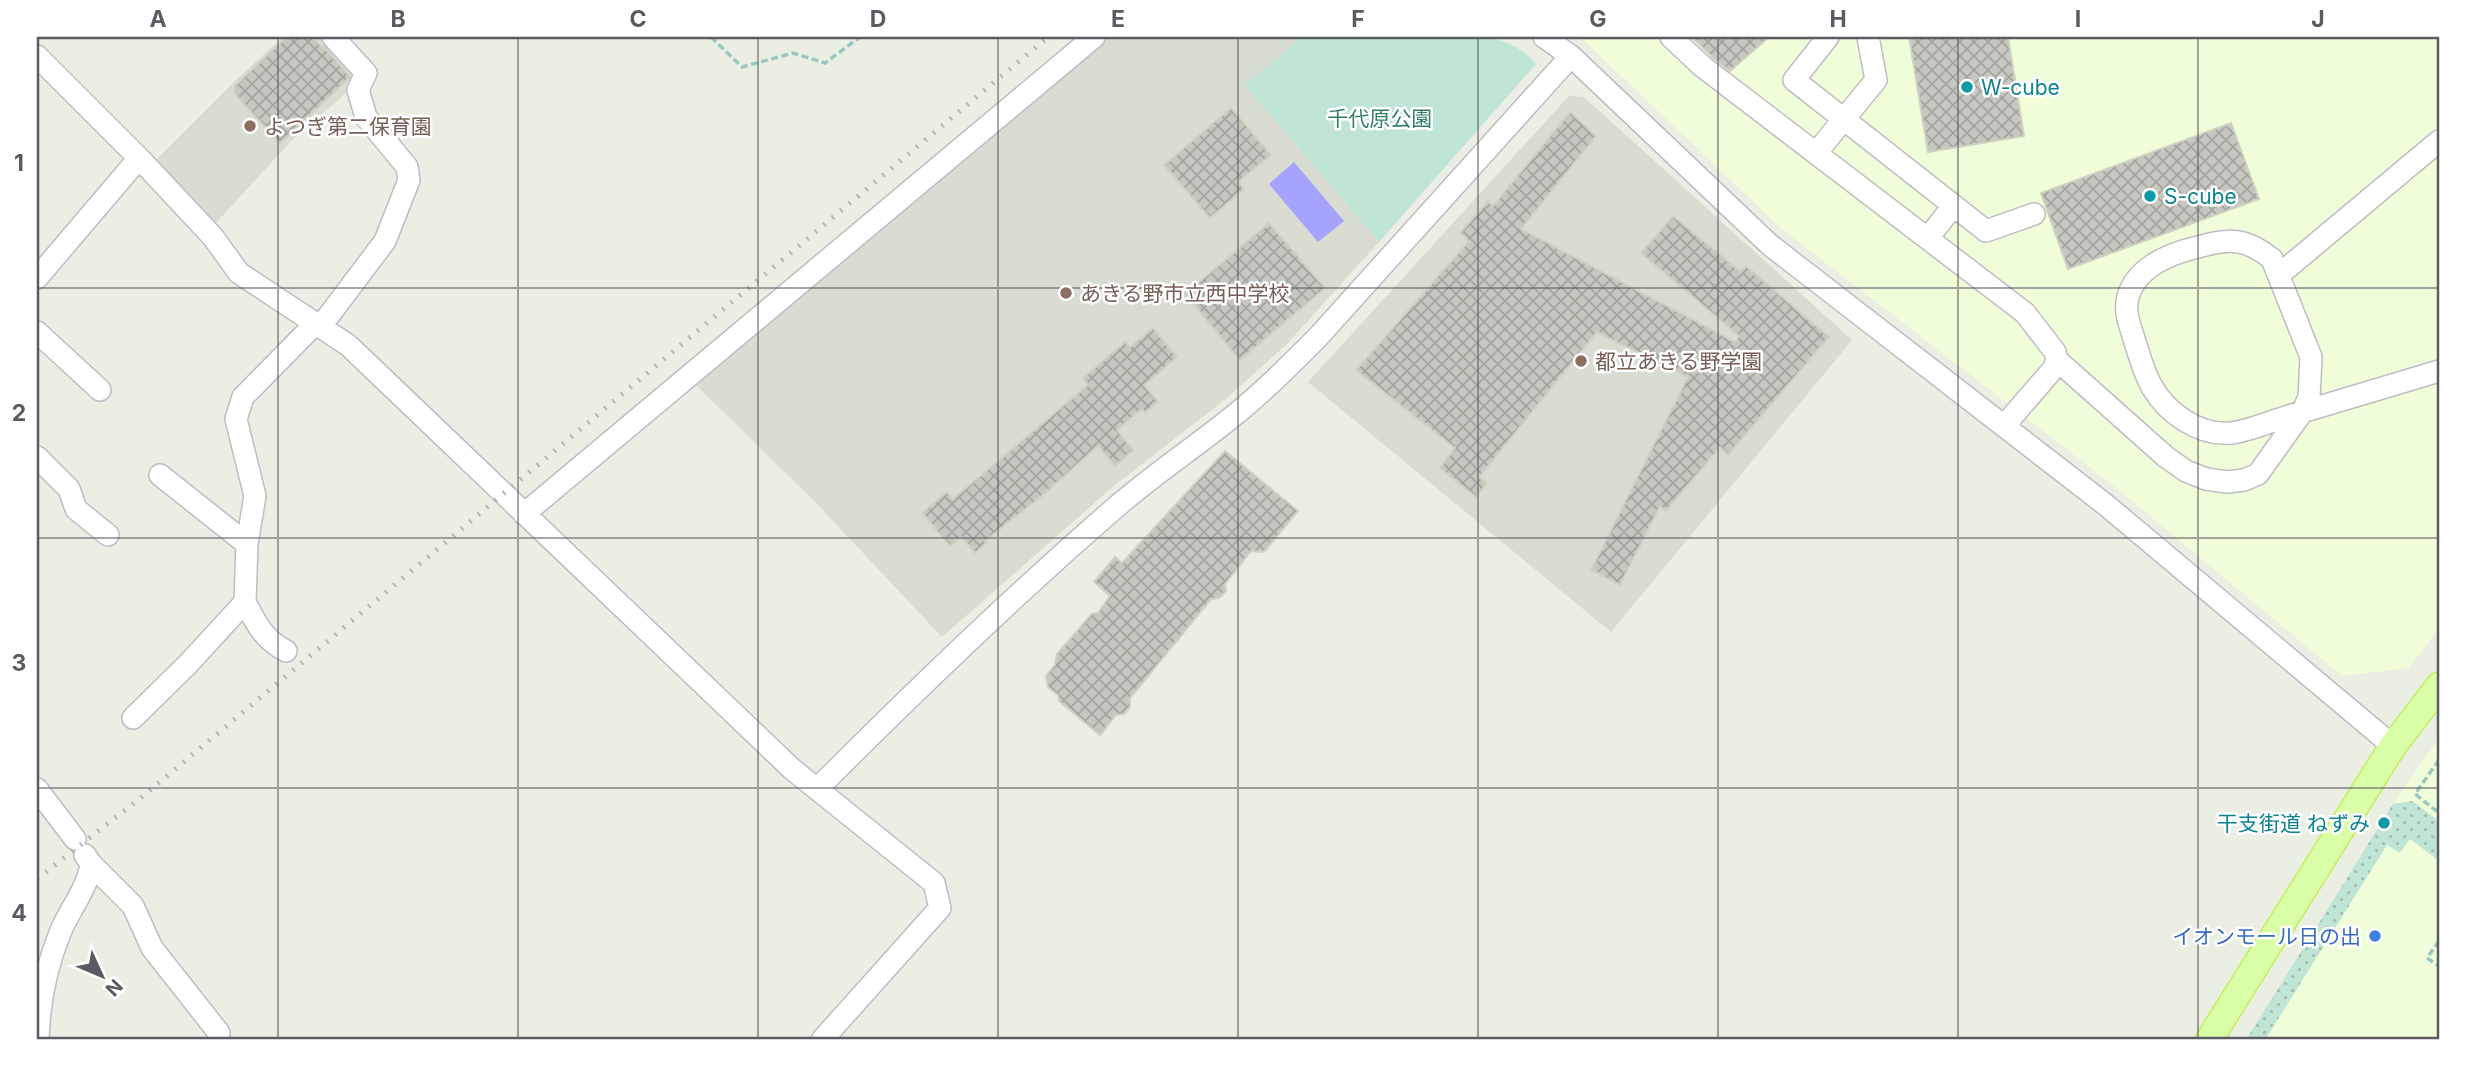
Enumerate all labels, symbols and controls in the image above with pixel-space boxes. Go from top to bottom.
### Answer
text: A [149,5,167,33]
text: B [390,5,406,33]
text: C [629,5,647,33]
text: D [870,5,886,33]
text: E [1111,5,1125,33]
text: F [1351,5,1365,33]
text: G [1589,5,1607,33]
text: H [1829,5,1847,33]
text: I [2075,5,2081,33]
text: J [2311,5,2325,33]
place label: W-cube [1981,75,2060,100]
marker: W-cube [1959,79,1975,95]
park label: 千代原公園 [1328,106,1433,131]
place label: よつぎ第二保育園 [264,114,432,139]
marker: よつぎ第二保育園 [242,118,258,134]
text: 1 [14,149,24,177]
place label: S-cube [2164,184,2237,209]
marker: S-cube [2142,188,2158,204]
place label: あきる野市立西中学校 [1080,281,1290,306]
marker: あきる野市立西中学校 [1058,285,1074,301]
place label: 都立あきる野学園 [1595,349,1763,374]
marker: 都立あきる野学園 [1573,353,1589,369]
text: 2 [12,399,26,427]
text: 3 [12,649,26,677]
place label: 干支街道 ねずみ [2217,811,2370,836]
marker: 干支街道 ねずみ [2376,815,2392,831]
text: 4 [11,899,27,927]
place label: イオンモール日の出 [2172,924,2361,949]
marker: イオンモール日の出 [2367,928,2383,944]
north arrow [66,940,136,1010]
text: N [101,974,127,1001]

